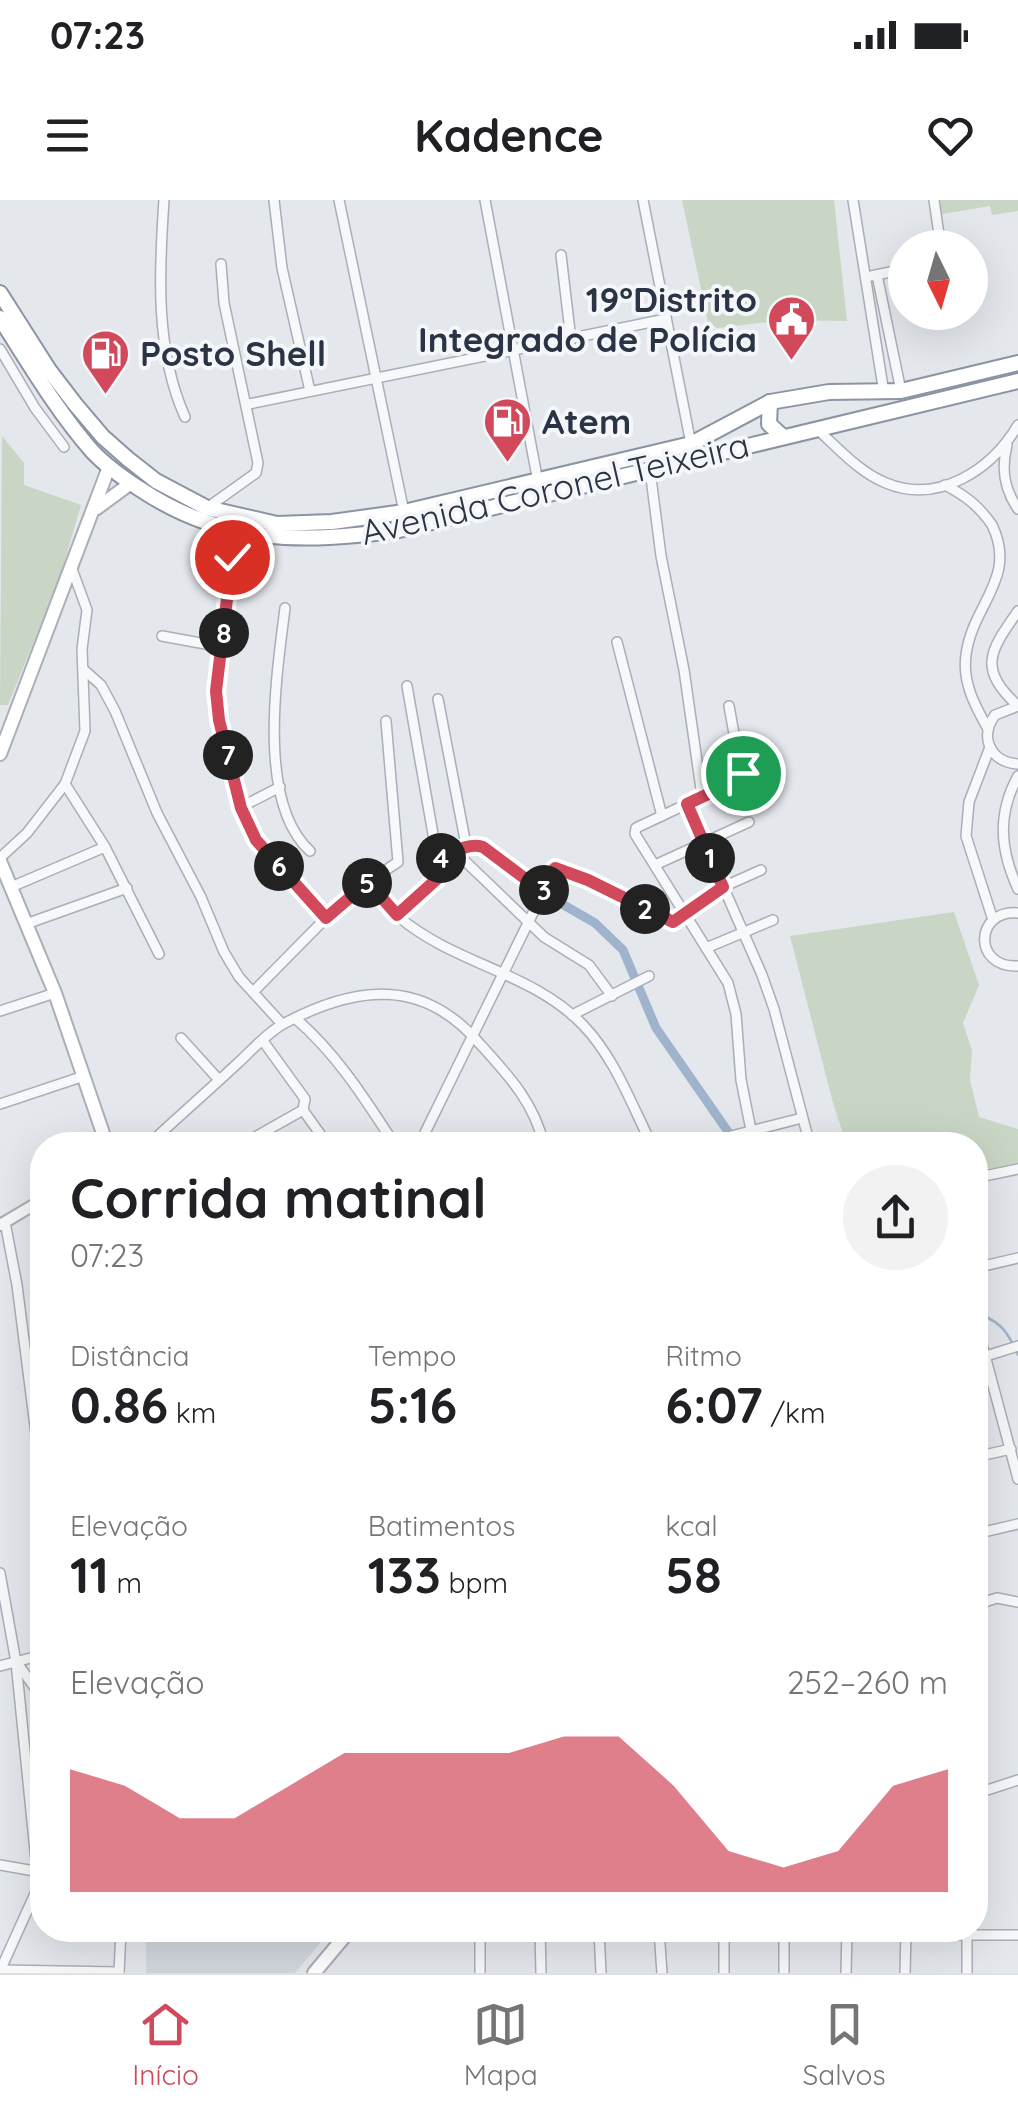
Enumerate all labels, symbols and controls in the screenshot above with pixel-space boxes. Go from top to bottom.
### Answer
text: 07:23 [50,11,145,59]
text: Kadence [414,107,604,163]
icon: menu [40,108,95,163]
icon: heart [923,108,978,163]
north arrow [888,230,988,330]
map controls [888,230,988,330]
place label: 19°Distrito Integrado de Polícia [418,277,757,361]
public building icon: 19°Distrito Integrado de Polícia [766,294,818,362]
fuel station icon: Posto Shell [79,328,131,396]
place label: Posto Shell [140,331,326,375]
fuel station icon: Atem [481,396,533,464]
place label: Atem [542,399,631,443]
street label: Avenida Coronel Teixeira [356,422,753,554]
pin [190,515,275,600]
icon: check [205,530,260,585]
pin: 8 [199,608,249,658]
text: 8 [216,615,232,650]
pin: 7 [203,730,253,780]
pin [701,731,786,816]
text: 7 [220,737,236,772]
icon: arrive [716,746,771,801]
pin: 4 [416,833,466,883]
pin: 1 [685,833,735,883]
text: 4 [433,840,449,875]
text: 1 [705,840,715,875]
pin: 6 [254,841,304,891]
text: 6 [271,848,287,883]
pin: 5 [342,858,392,908]
text: 5 [359,865,375,900]
pin: 3 [519,865,569,915]
text: 3 [536,872,552,907]
pin: 2 [620,884,670,934]
text: 2 [637,891,653,926]
text: Corrida matinal [70,1163,487,1232]
button: share [843,1165,948,1270]
text: 07:23 [70,1235,144,1275]
text: Distância [70,1338,189,1373]
text: Tempo [368,1338,456,1373]
text: Ritmo [665,1338,742,1373]
text: 0.86 [70,1373,168,1436]
text: 5:16 [368,1373,457,1436]
text: 6:07 [665,1373,763,1436]
text: km [168,1395,216,1430]
text: /km [763,1395,826,1430]
text: Elevação [70,1508,188,1543]
text: Batimentos [368,1508,515,1543]
text: kcal [665,1508,718,1543]
text: 11 [70,1543,109,1606]
text: 133 [368,1543,441,1606]
text: 58 [665,1543,722,1606]
text: m [109,1565,142,1600]
text: bpm [441,1565,508,1600]
text: Elevação [70,1662,205,1702]
text: 252–260 m [787,1662,948,1702]
tab: Início [132,1997,199,2092]
tab: Mapa [464,1997,538,2092]
tab: Salvos [802,1997,886,2092]

